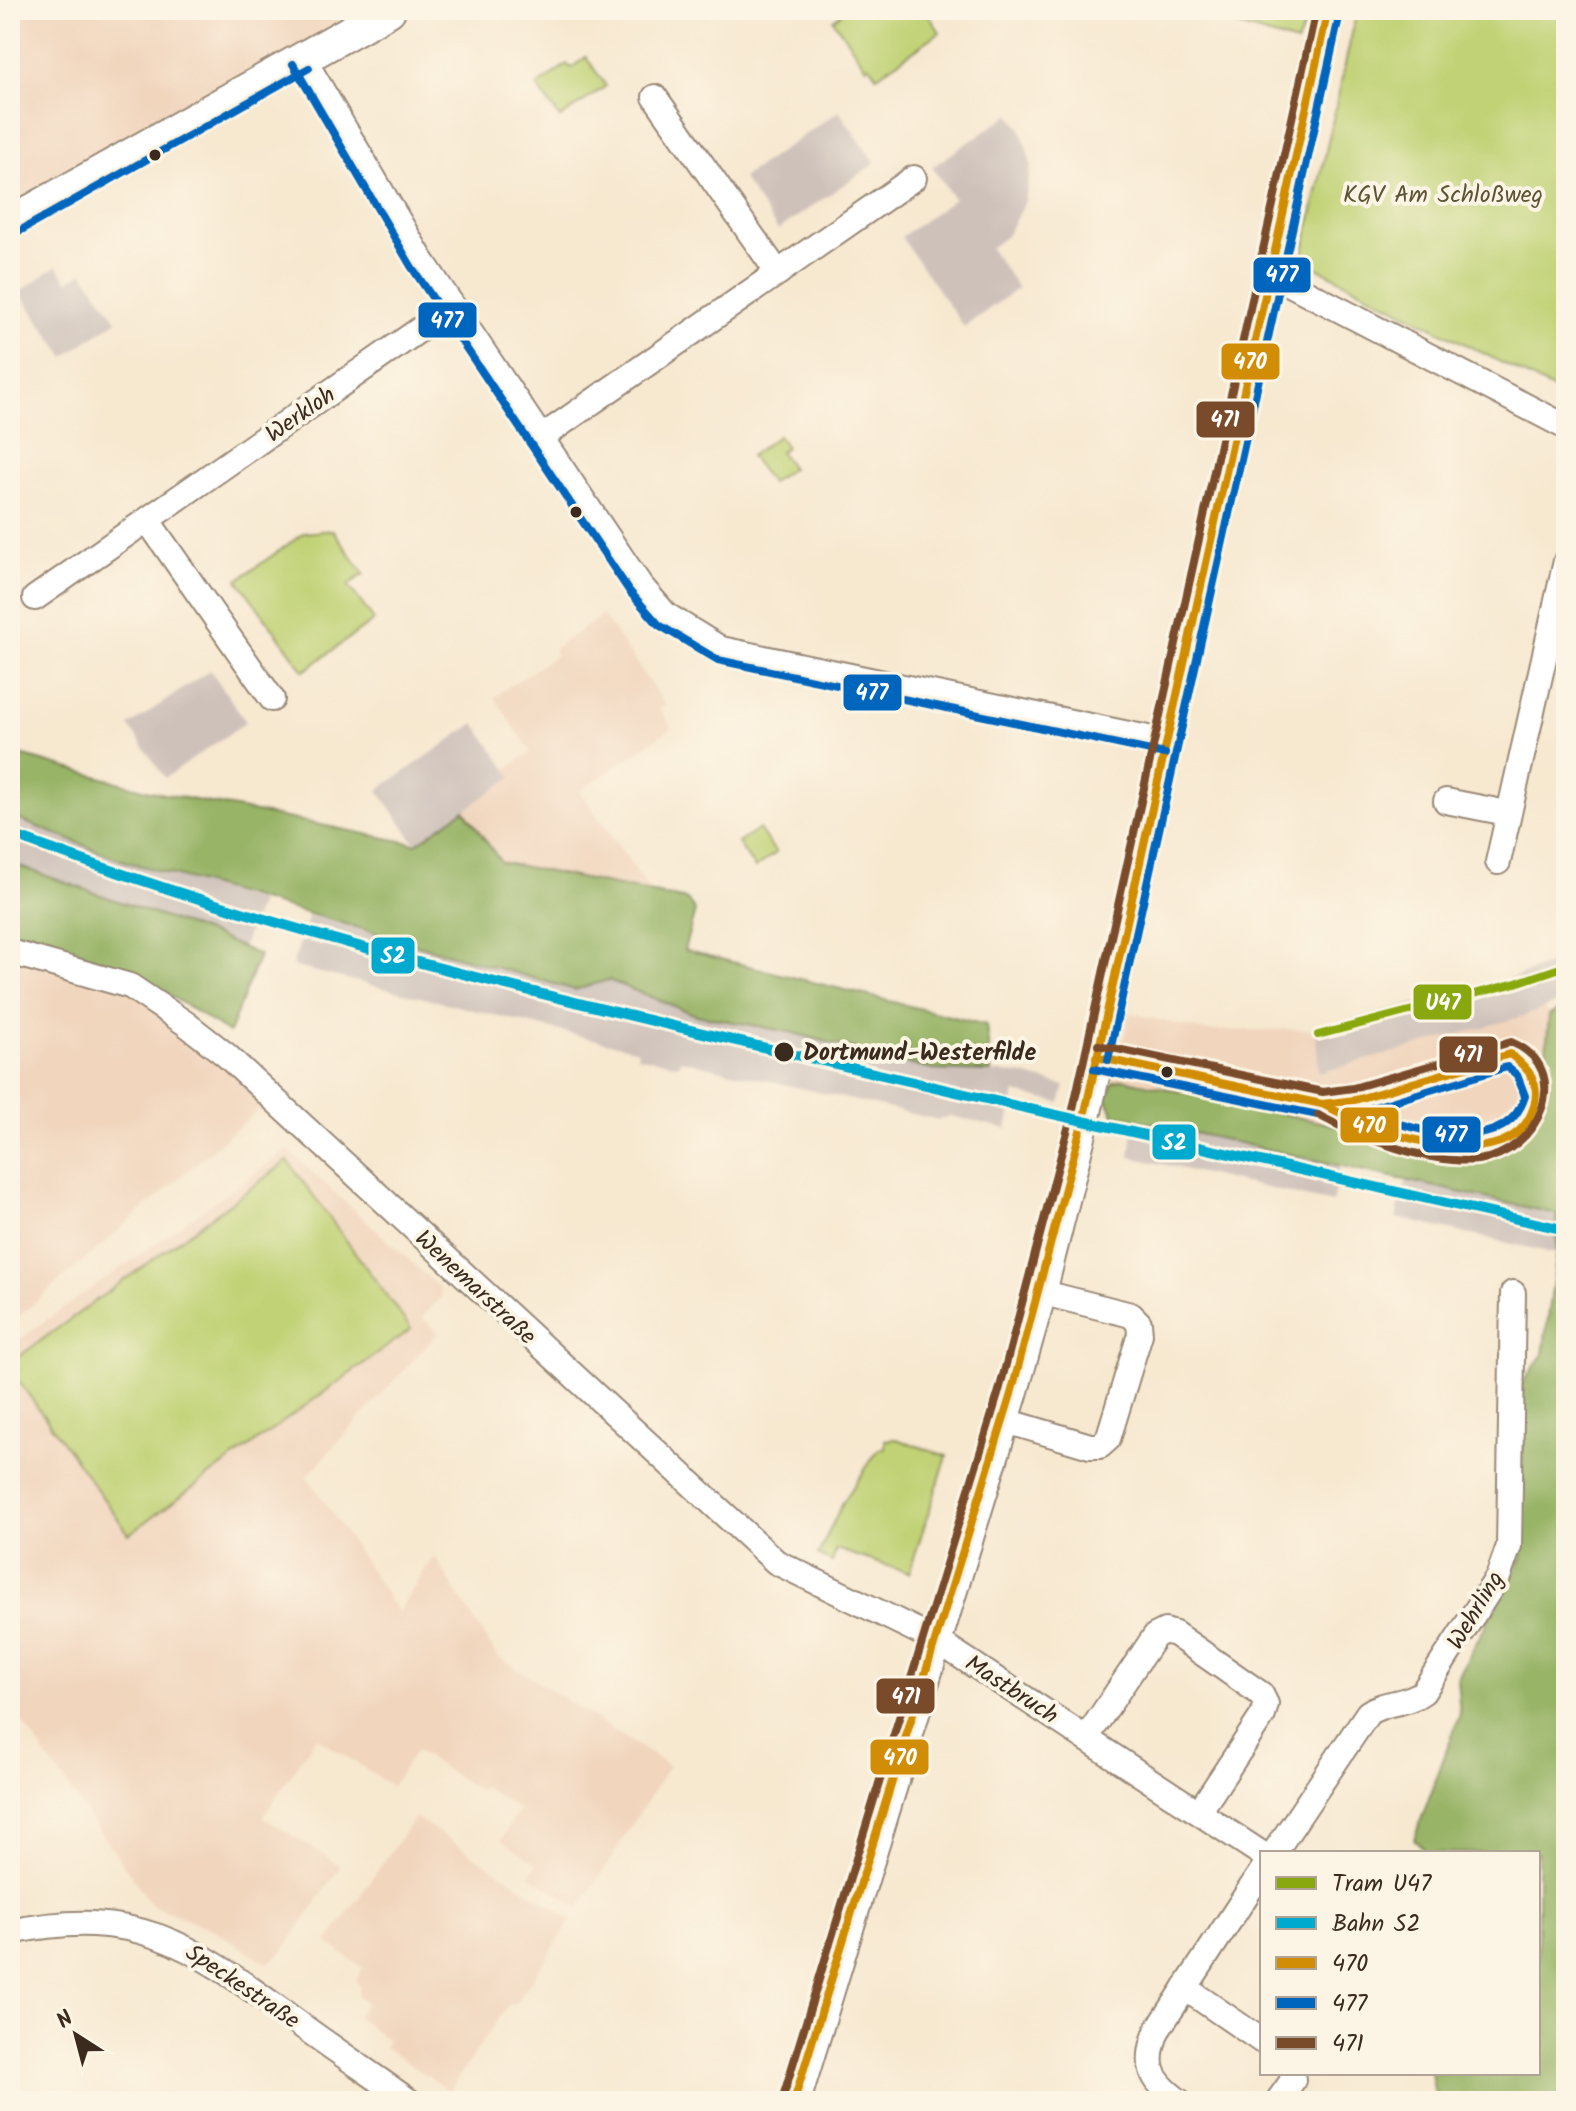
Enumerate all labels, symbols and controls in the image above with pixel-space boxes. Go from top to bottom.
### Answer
unlabelled marker [147,147,163,163]
park label: KGV Am Schloßweg [1343,176,1543,215]
line badge: 477 [1252,256,1312,294]
text: 477 [1266,259,1299,294]
line badge: 477 [417,301,478,339]
text: 477 [431,305,464,340]
line badge: 470 [1220,342,1281,381]
text: 470 [1233,346,1268,381]
street label: Werkloh [258,377,344,454]
line badge: 471 [1195,400,1256,439]
text: 471 [1210,404,1240,439]
unlabelled marker [568,504,584,520]
line badge: 477 [842,673,903,712]
text: 477 [856,677,889,712]
line badge: S2 [370,936,416,975]
text: S2 [381,940,405,975]
line badge: U47 [1412,983,1473,1021]
text: U47 [1425,987,1461,1022]
place label: Dortmund-Westerfilde [803,1034,1036,1073]
line badge: 471 [1438,1035,1499,1074]
text: 471 [1453,1039,1483,1074]
marker: Dortmund-Westerfilde [772,1040,796,1064]
unlabelled marker [1159,1064,1175,1080]
line badge: 470 [1339,1106,1400,1144]
text: 470 [1352,1110,1387,1145]
line badge: 477 [1421,1115,1482,1154]
text: 477 [1435,1119,1468,1154]
line badge: S2 [1151,1123,1197,1161]
text: S2 [1162,1127,1186,1162]
street label: Wenemarstraße [405,1221,545,1355]
street label: Wehrling [1437,1564,1515,1658]
street label: Mastbruch [956,1645,1066,1735]
line badge: 471 [875,1677,936,1715]
text: 471 [891,1681,921,1716]
line badge: 470 [869,1738,930,1776]
text: 470 [883,1742,918,1777]
legend [1260,1851,1540,2075]
text: Tram U47 [1332,1865,1432,1904]
text: Bahn S2 [1332,1905,1421,1944]
street label: Speckestraße [177,1934,308,2040]
text: 470 [1332,1945,1368,1984]
text: 477 [1332,1985,1368,2024]
north arrow [36,1995,116,2075]
text: N [50,2003,82,2039]
text: 471 [1332,2025,1364,2064]

